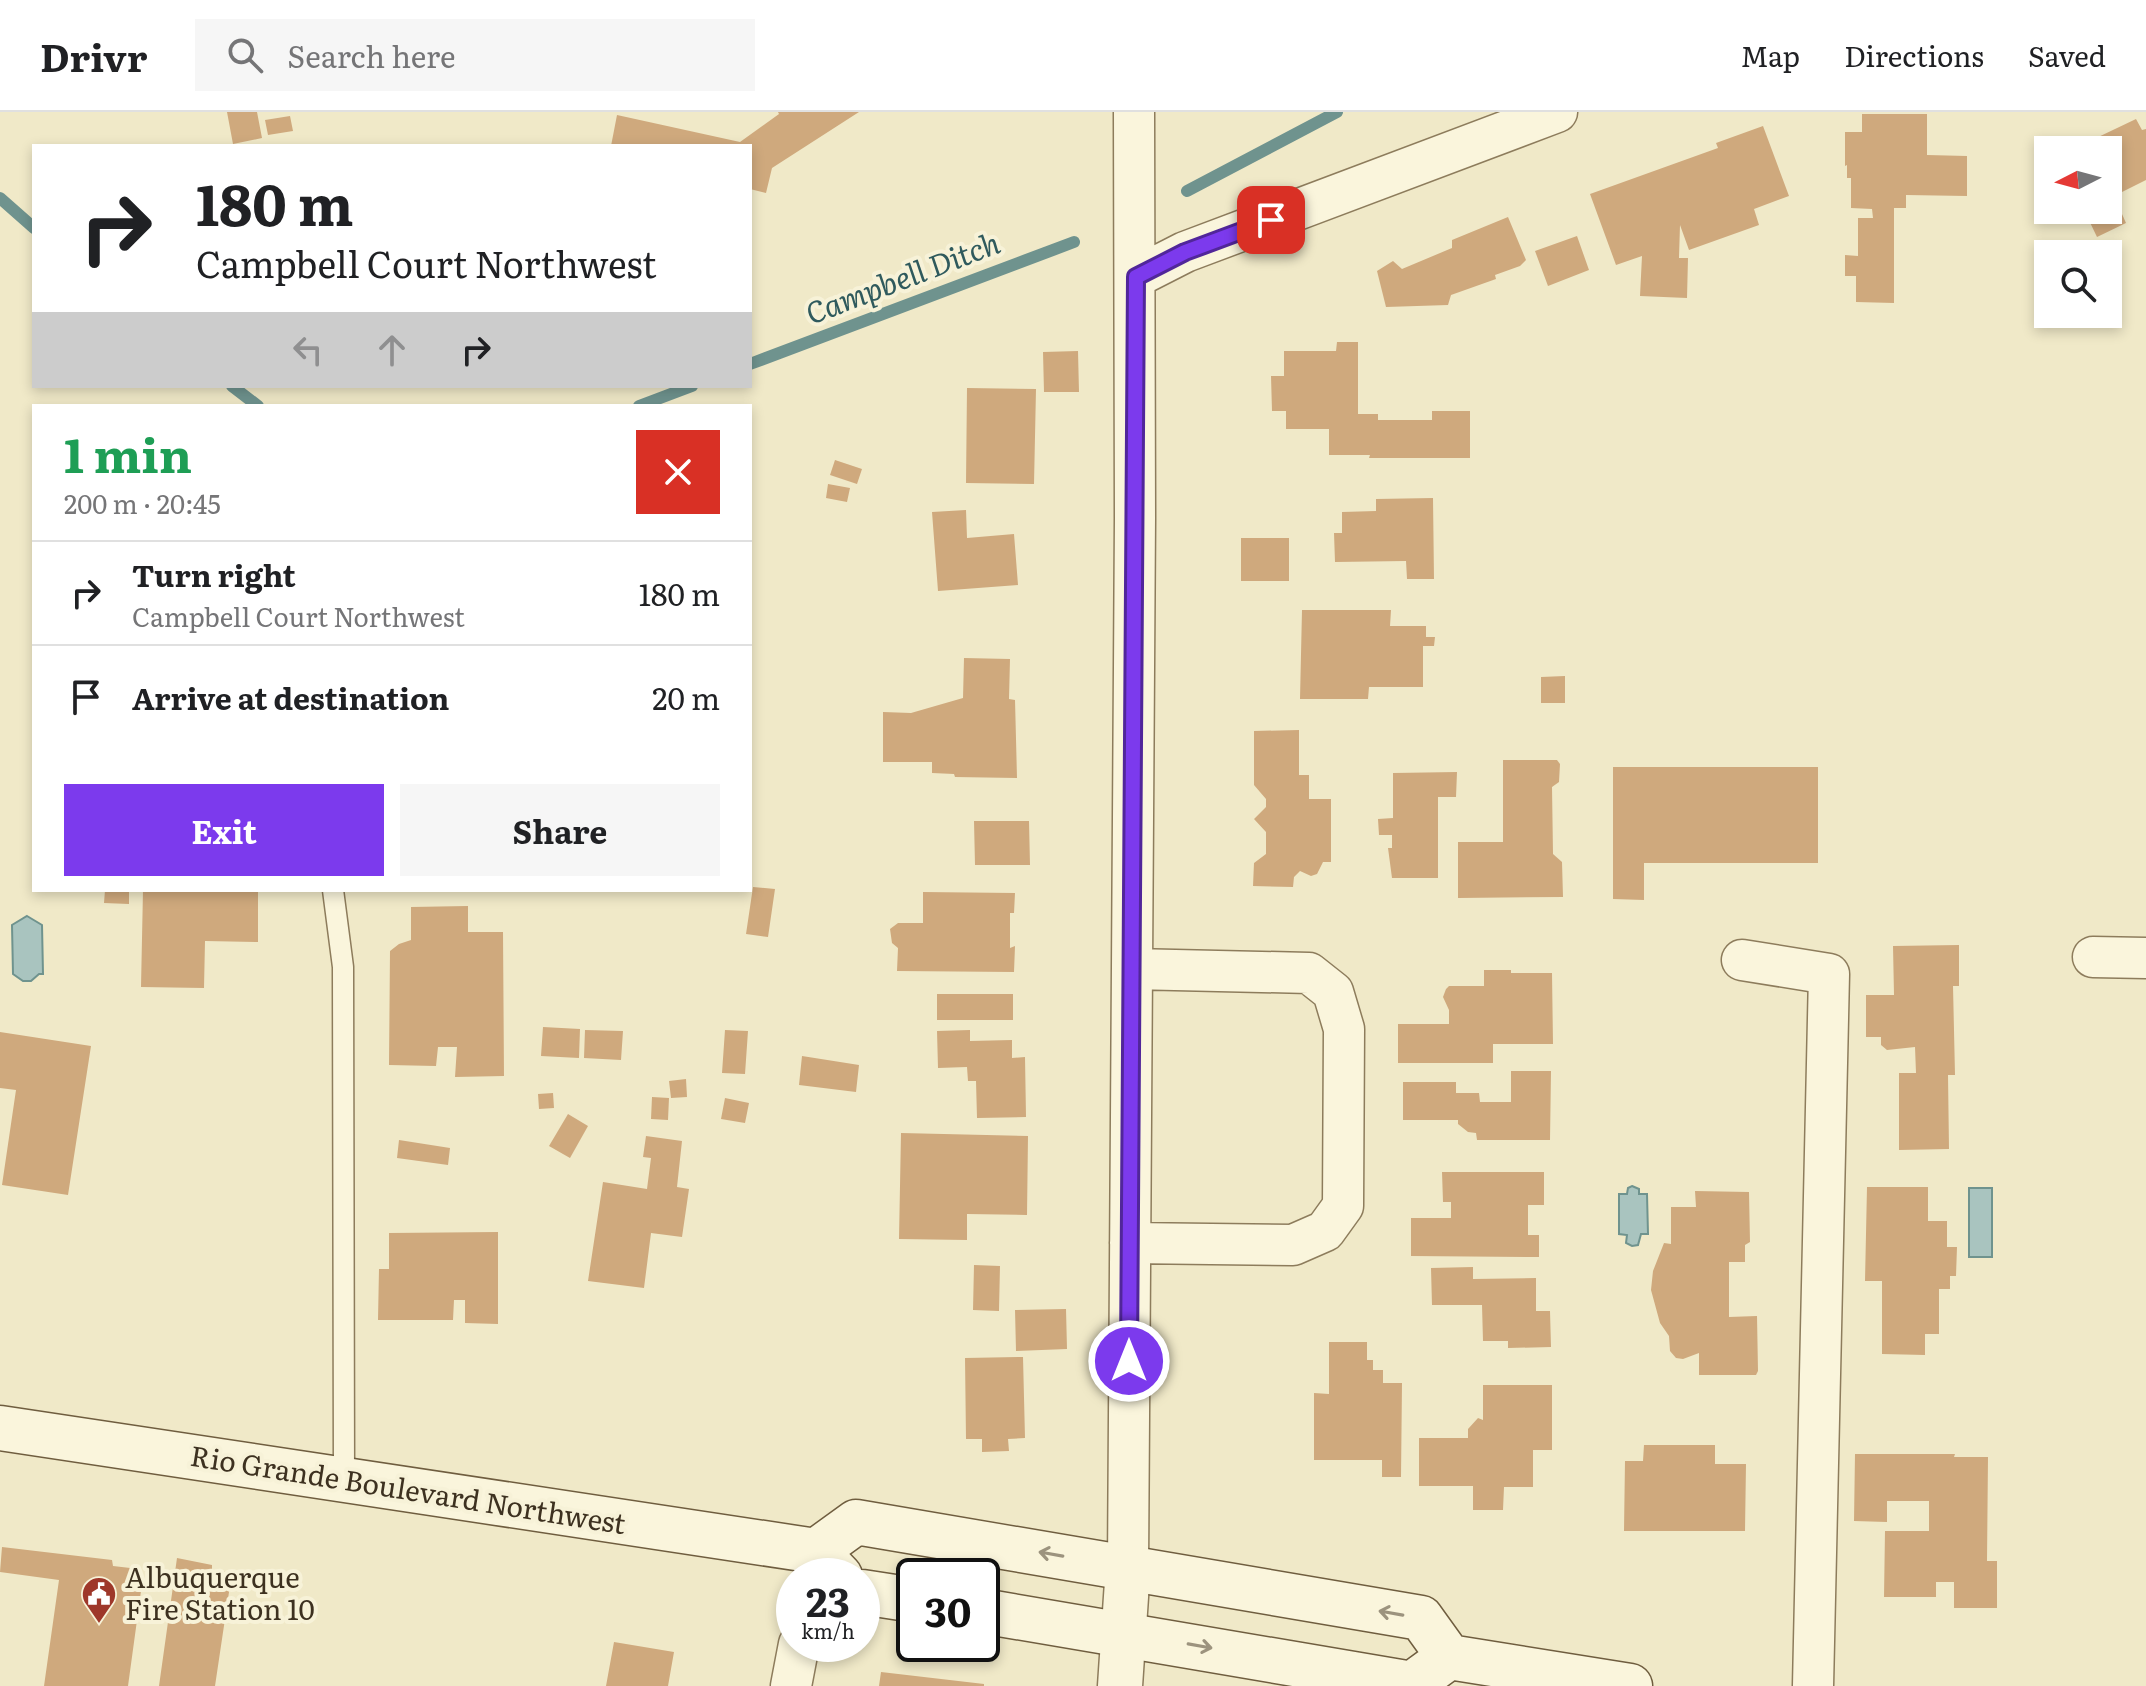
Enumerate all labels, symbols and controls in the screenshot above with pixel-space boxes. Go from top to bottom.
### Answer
search box [195,19,755,91]
text: Drivr [40,27,147,84]
icon: search [223,33,267,77]
text: Search here [287,33,456,77]
text: Map [1741,34,1800,76]
text: Directions [1844,34,1984,76]
text: Saved [2028,34,2106,76]
north arrow [2034,136,2122,224]
map controls [2034,136,2122,328]
text: 180 m [196,160,354,243]
icon: right [64,176,168,280]
pin [1237,186,1305,254]
icon: arrive [1249,198,1293,242]
water label: Campbell Ditch [798,219,1006,333]
text: Campbell Court Northwest [196,236,657,289]
button: search [2034,240,2122,328]
icon: left [286,328,330,372]
icon: ahead [370,328,414,372]
icon: right [454,328,498,372]
text: 1 min [64,417,192,488]
button: close [636,430,720,514]
text: 200 m · 20:45 [64,483,221,522]
text: Turn right [132,552,296,596]
icon: right [64,571,108,615]
text: 180 m [639,571,720,615]
text: Campbell Court Northwest [132,596,465,635]
icon: arrive [64,675,108,719]
text: Arrive at destination [132,675,449,719]
text: 20 m [652,675,720,719]
button: Exit [64,784,384,876]
button: Share [400,784,720,876]
position arrow [1087,1319,1171,1403]
street label: Rio Grande Boulevard Northwest [188,1433,630,1543]
one-way arrow [1039,1546,1064,1561]
place label: Albuquerque Fire Station 10 [125,1555,315,1629]
speed limit sign: 30 [896,1558,1000,1662]
text: 23 [806,1570,850,1629]
public building icon: Albuquerque Fire Station 10 [80,1575,118,1625]
one-way arrow [1379,1605,1404,1620]
text: km/h [801,1615,855,1645]
one-way arrow [1187,1640,1212,1655]

